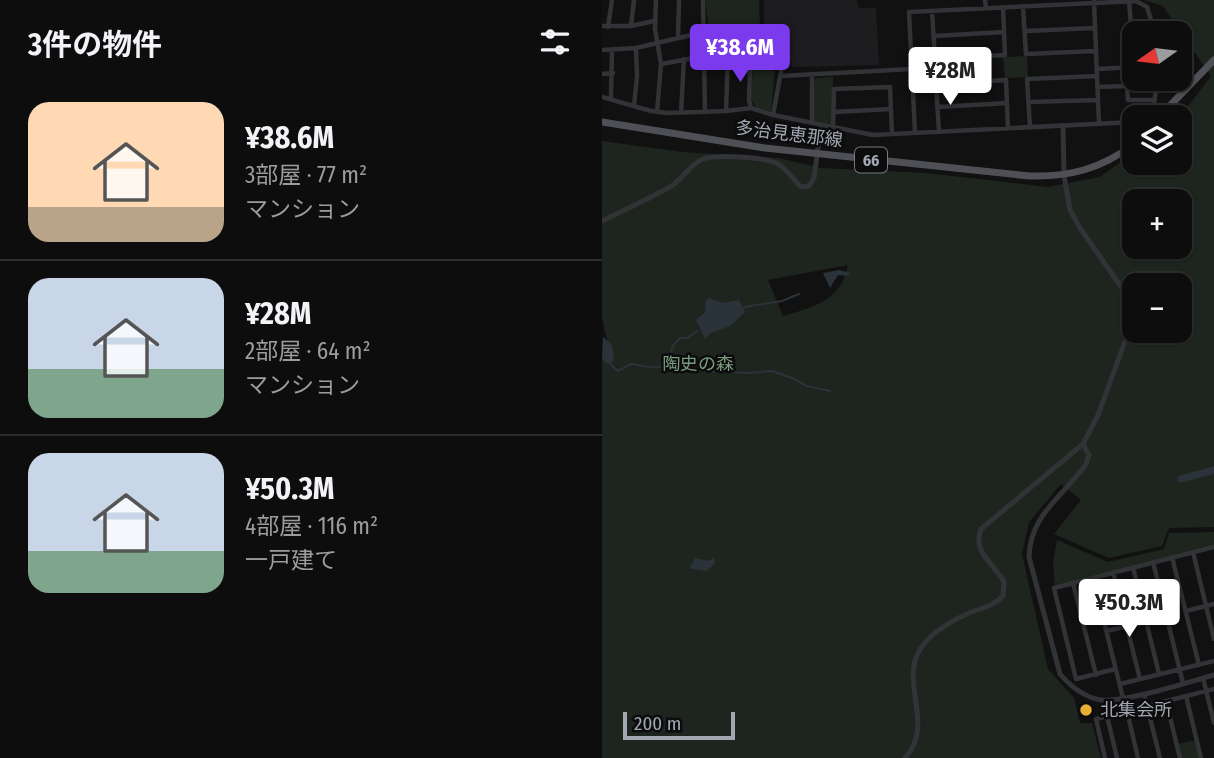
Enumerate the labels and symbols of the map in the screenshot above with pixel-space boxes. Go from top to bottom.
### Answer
north arrow [1122,21,1192,91]
pin: ¥38.6M [683,24,797,84]
pin: ¥28M [909,48,991,107]
street label: 多治見恵那線 [734,117,844,151]
road number: 66 [855,148,887,172]
park label: 陶史の森 [662,353,734,375]
pin: ¥50.3M [1072,580,1186,639]
place label: 北集会所 [1100,699,1172,721]
marker: 北集会所 [1078,702,1094,718]
scale bar [623,709,735,741]

